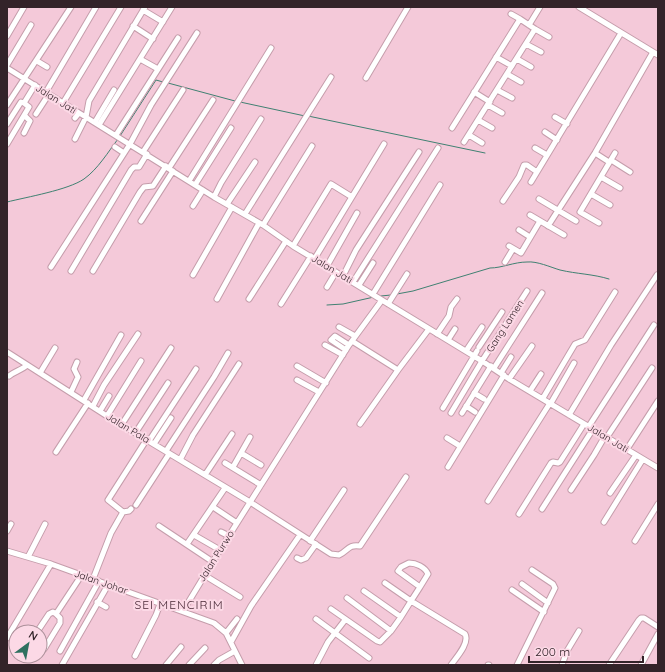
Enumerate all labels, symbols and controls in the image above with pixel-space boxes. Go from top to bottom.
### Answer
street label: Jalan Jati [33,81,79,117]
street label: Jalan Jati [309,252,355,286]
street label: Gang Lamen [483,297,527,355]
street label: Jalan Pala [104,410,152,446]
street label: Jalan Jati [585,421,631,455]
street label: Jalan Purwo [195,528,237,584]
street label: Jalan Johar [72,567,130,597]
district label: SEI MENCIRIM [134,597,224,612]
north arrow [8,624,48,664]
text: N [26,627,40,644]
scale bar [529,638,643,664]
text: 200 m [535,644,570,659]

